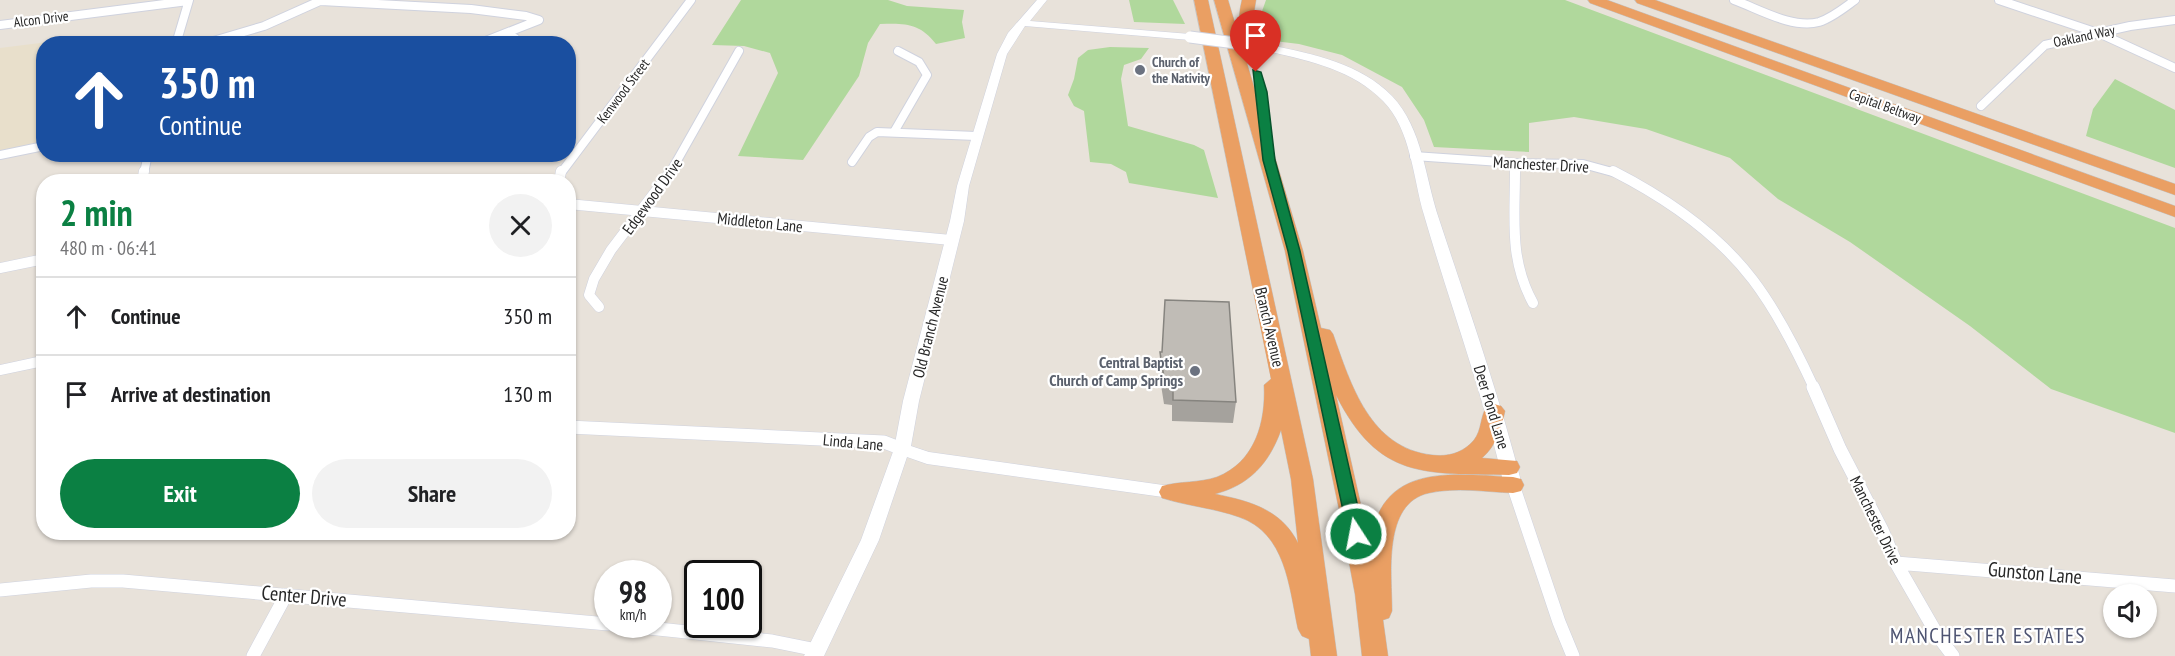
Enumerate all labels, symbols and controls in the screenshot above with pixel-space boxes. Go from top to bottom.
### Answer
street label: Alcon Drive [12,7,70,31]
pin [1230,10,1281,72]
icon: arrive [1239,19,1272,52]
street label: Oakland Way [2052,21,2117,51]
place label: Church of the Nativity [1152,53,1210,87]
text: 350 m [159,55,256,110]
street label: Kenwood Street [593,55,653,127]
icon: ahead [60,60,138,138]
marker: Church of the Nativity [1133,63,1147,77]
street label: Capital Beltway [1847,85,1924,128]
text: Continue [159,108,242,142]
street label: Manchester Drive [1492,151,1590,177]
street label: Edgewood Drive [618,154,686,238]
text: 2 min [60,189,133,236]
button: close [489,194,552,257]
street label: Middleton Lane [716,208,804,236]
text: 480 m · 06:41 [60,235,157,261]
street label: Old Branch Avenue [908,274,952,380]
street label: Branch Avenue [1251,285,1289,369]
icon: ahead [60,300,93,333]
text: Continue [111,302,181,330]
text: 350 m [503,302,552,330]
place label: Central Baptist Church of Camp Springs [1049,352,1183,390]
street label: Deer Pond Lane [1470,363,1514,451]
marker: Central Baptist Church of Camp Springs [1188,364,1202,378]
icon: arrive [60,378,93,411]
text: Arrive at destination [111,380,271,408]
text: 130 m [503,380,552,408]
street label: Linda Lane [822,429,884,455]
button: Exit [60,459,300,528]
button: Share [312,459,552,528]
street label: Manchester Drive [1846,472,1906,568]
position arrow [1324,502,1388,566]
street label: Gunston Lane [1987,556,2083,590]
speed limit sign: 100 [684,560,762,638]
text: 98 [619,572,647,611]
street label: Center Drive [260,579,348,613]
map controls [2103,584,2157,638]
button: sound [2103,584,2157,638]
text: km/h [620,605,646,624]
district label: MANCHESTER ESTATES [1890,622,2086,649]

